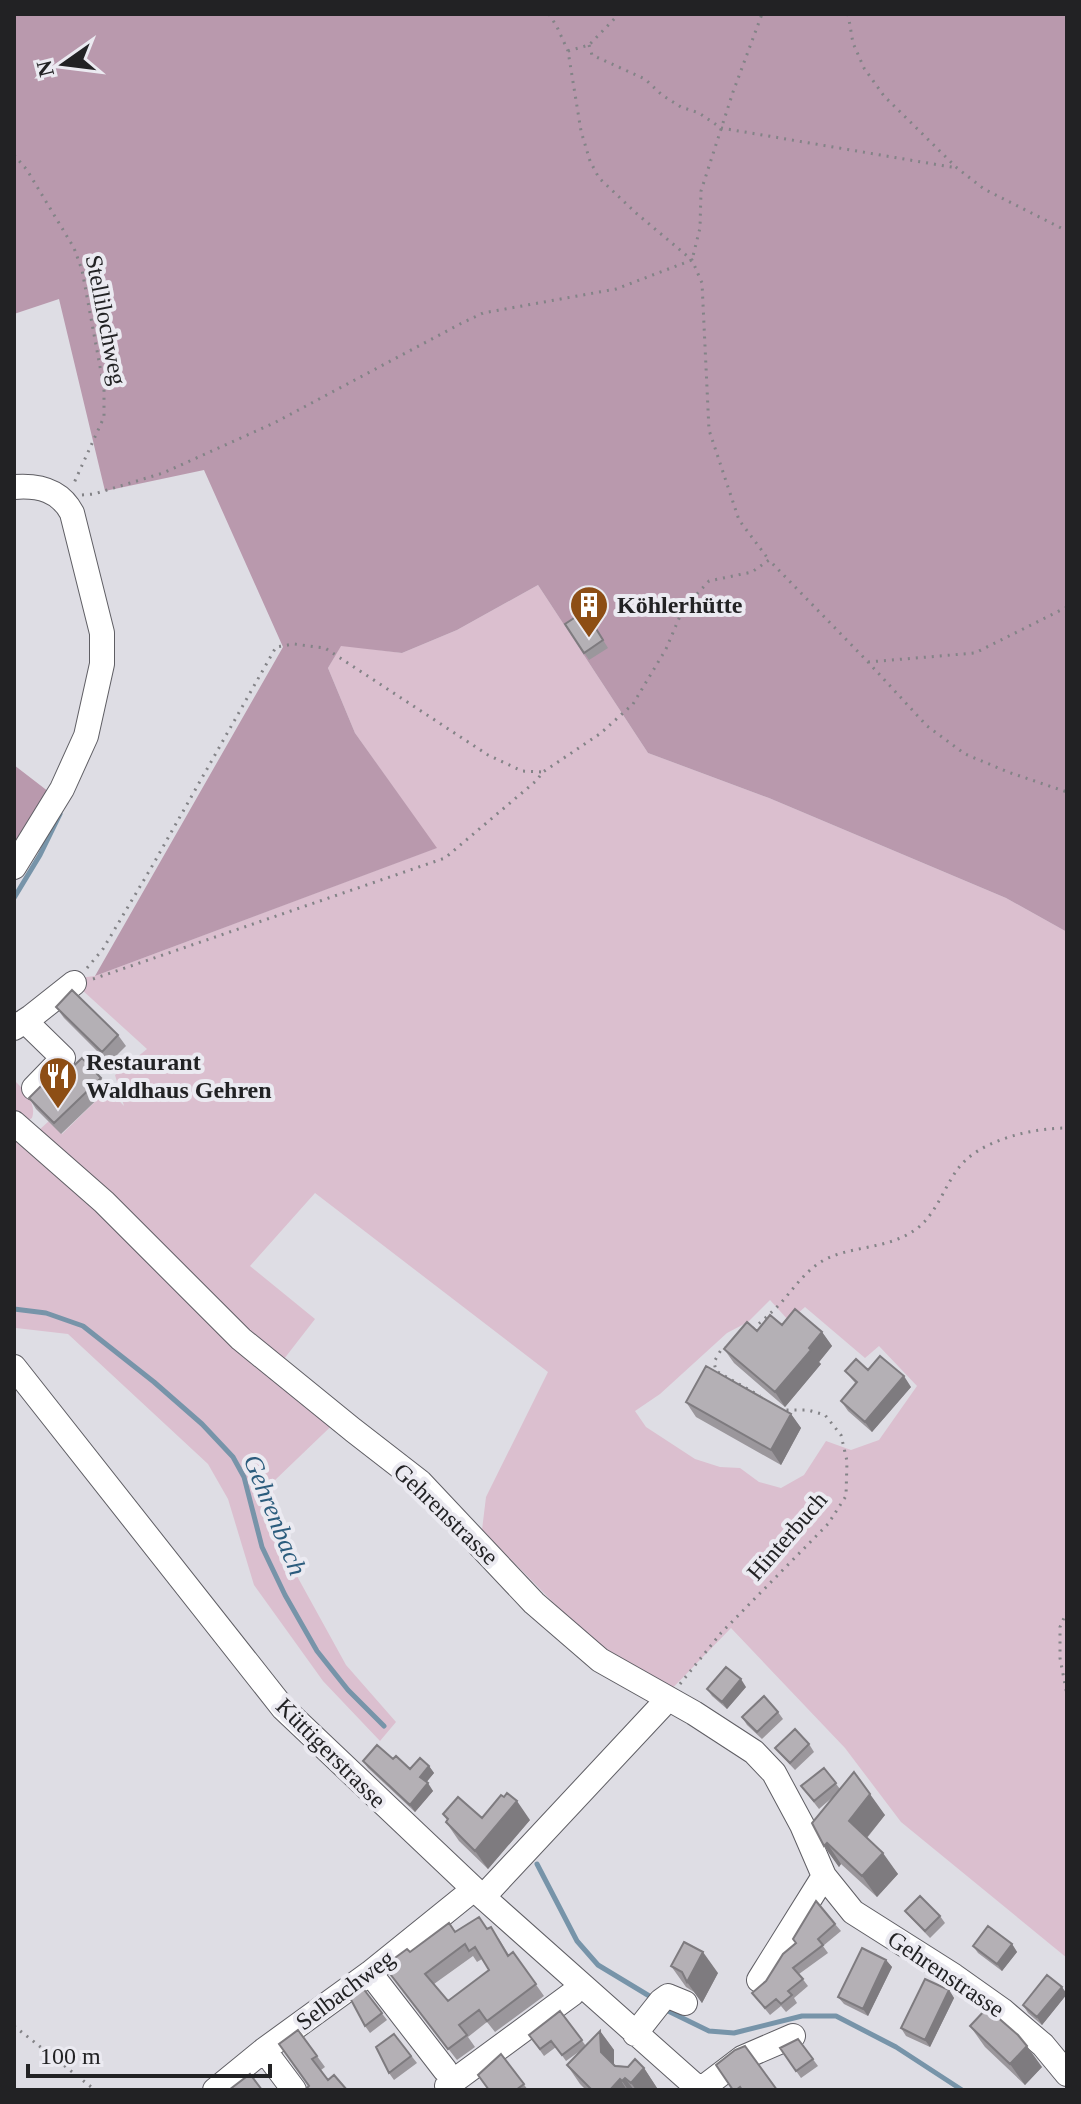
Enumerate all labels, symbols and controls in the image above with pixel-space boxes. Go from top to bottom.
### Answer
north arrow [24,24,104,104]
text: N [31,58,59,79]
street label: Stellilochweg [81,253,131,387]
building icon: Köhlerhütte [568,584,610,639]
place label: Köhlerhütte [617,592,743,618]
place label: Restaurant Waldhaus Gehren [86,1049,272,1103]
restaurant icon: Restaurant Waldhaus Gehren [37,1055,79,1110]
water label: Gehrenbach [238,1450,312,1580]
street label: Gehrenstrasse [389,1458,503,1570]
street label: Hinterbuch [742,1487,832,1585]
street label: Küttigerstrasse [271,1693,391,1813]
street label: Gehrenstrasse [883,1926,1009,2022]
street label: Selbachweg [291,1945,399,2035]
scale bar [28,2028,270,2078]
text: 100 m [40,2043,101,2069]

